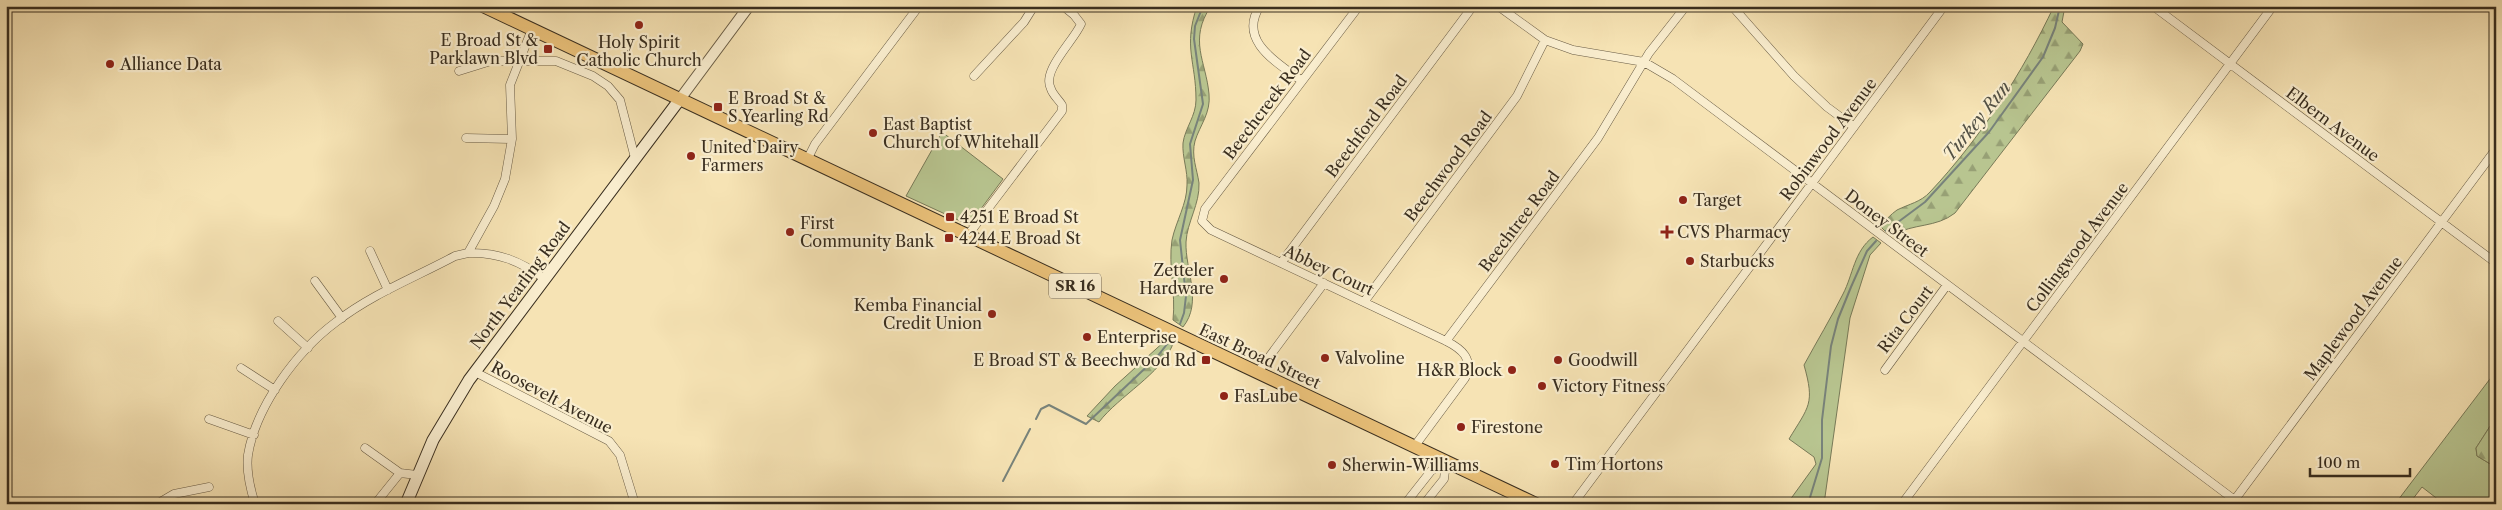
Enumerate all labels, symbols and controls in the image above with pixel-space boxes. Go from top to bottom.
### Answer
marker: Holy Spirit Catholic Church [633,19,645,31]
place label: E Broad St & Parklawn Blvd [429,30,538,68]
place label: Holy Spirit Catholic Church [576,32,702,70]
marker: E Broad St & Parklawn Blvd [542,43,554,55]
street label: Beechcreek Road [1219,45,1315,163]
place label: Alliance Data [119,54,222,74]
marker: Alliance Data [104,58,116,70]
street label: Beechford Road [1321,71,1411,181]
street label: Robinwood Avenue [1775,74,1881,204]
water label: Turkey Run [1938,77,2016,165]
street label: Elbern Avenue [2282,82,2384,166]
place label: E Broad St & S Yearling Rd [728,88,829,126]
marker: E Broad St & S Yearling Rd [712,101,724,113]
street label: Beechwood Road [1400,107,1496,225]
place label: East Baptist Church of Whitehall [883,114,1039,152]
marker: East Baptist Church of Whitehall [867,127,879,139]
place label: United Dairy Farmers [701,137,799,175]
marker: United Dairy Farmers [685,150,697,162]
street label: Beechtree Road [1474,166,1564,276]
street label: Collingwood Avenue [2022,178,2132,316]
street label: Doney Street [1841,185,1933,261]
place label: Target [1693,190,1742,210]
marker: Target [1677,194,1689,206]
place label: 4251 E Broad St [960,207,1079,227]
marker: 4251 E Broad St [944,211,956,223]
place label: First Community Bank [800,213,935,251]
street label: North Yearling Road [466,217,575,353]
place label: CVS Pharmacy [1677,222,1792,242]
marker: First Community Bank [784,226,796,238]
marker: CVS Pharmacy [1661,226,1673,238]
place label: 4244 E Broad St [959,228,1081,248]
marker: 4244 E Broad St [943,232,955,244]
street label: Abbey Court [1280,240,1377,300]
place label: Starbucks [1700,251,1775,271]
street label: Maplewood Avenue [2300,252,2406,384]
marker: Starbucks [1684,255,1696,267]
place label: Zetteler Hardware [1139,260,1214,298]
marker: Zetteler Hardware [1218,273,1230,285]
road number: SR 16 [1049,274,1101,298]
street label: Rita Court [1873,281,1937,357]
place label: Kemba Financial Credit Union [854,295,982,333]
marker: Kemba Financial Credit Union [986,308,998,320]
street label: East Broad Street [1196,319,1324,393]
place label: Enterprise [1097,327,1177,347]
marker: Enterprise [1081,331,1093,343]
place label: Valvoline [1334,348,1405,368]
place label: E Broad ST & Beechwood Rd [973,350,1196,370]
place label: Goodwill [1568,350,1638,370]
marker: Valvoline [1319,352,1331,364]
marker: E Broad ST & Beechwood Rd [1200,354,1212,366]
marker: Goodwill [1552,354,1564,366]
street label: Roosevelt Avenue [488,357,616,438]
place label: H&R Block [1417,360,1503,380]
marker: H&R Block [1506,364,1518,376]
place label: Victory Fitness [1551,376,1666,396]
marker: Victory Fitness [1536,380,1548,392]
place label: FasLube [1234,386,1298,406]
marker: FasLube [1218,390,1230,402]
place label: Firestone [1471,417,1543,437]
marker: Firestone [1455,421,1467,433]
scale bar [2310,445,2410,477]
text: 100 m [2317,453,2360,472]
place label: Tim Hortons [1565,454,1663,474]
place label: Sherwin-Williams [1342,455,1479,475]
marker: Tim Hortons [1549,458,1561,470]
marker: Sherwin-Williams [1326,459,1338,471]

